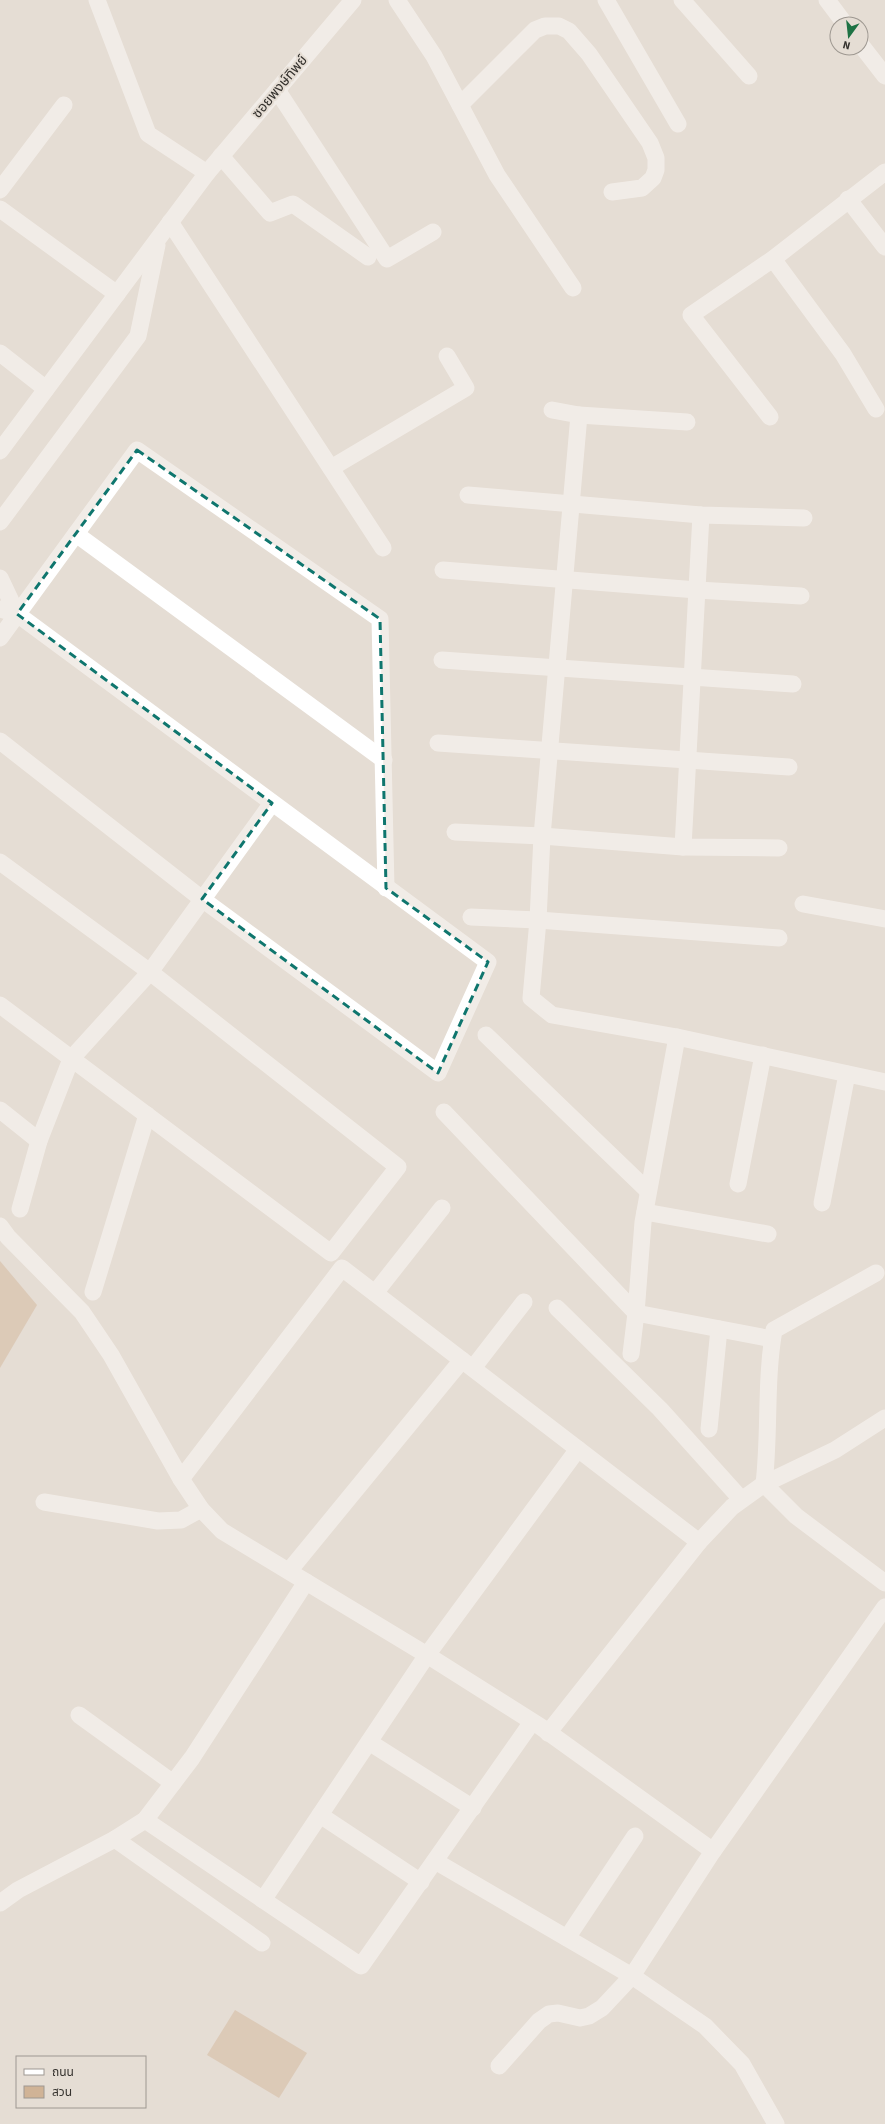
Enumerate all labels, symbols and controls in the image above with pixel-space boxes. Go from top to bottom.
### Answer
north arrow [829,16,869,56]
text: N [841,37,852,53]
street label: ซอยพงษ์ทิพย์ [248,51,312,123]
legend [16,2056,146,2108]
text: ถนน [52,2064,74,2081]
text: สวน [52,2084,72,2101]

